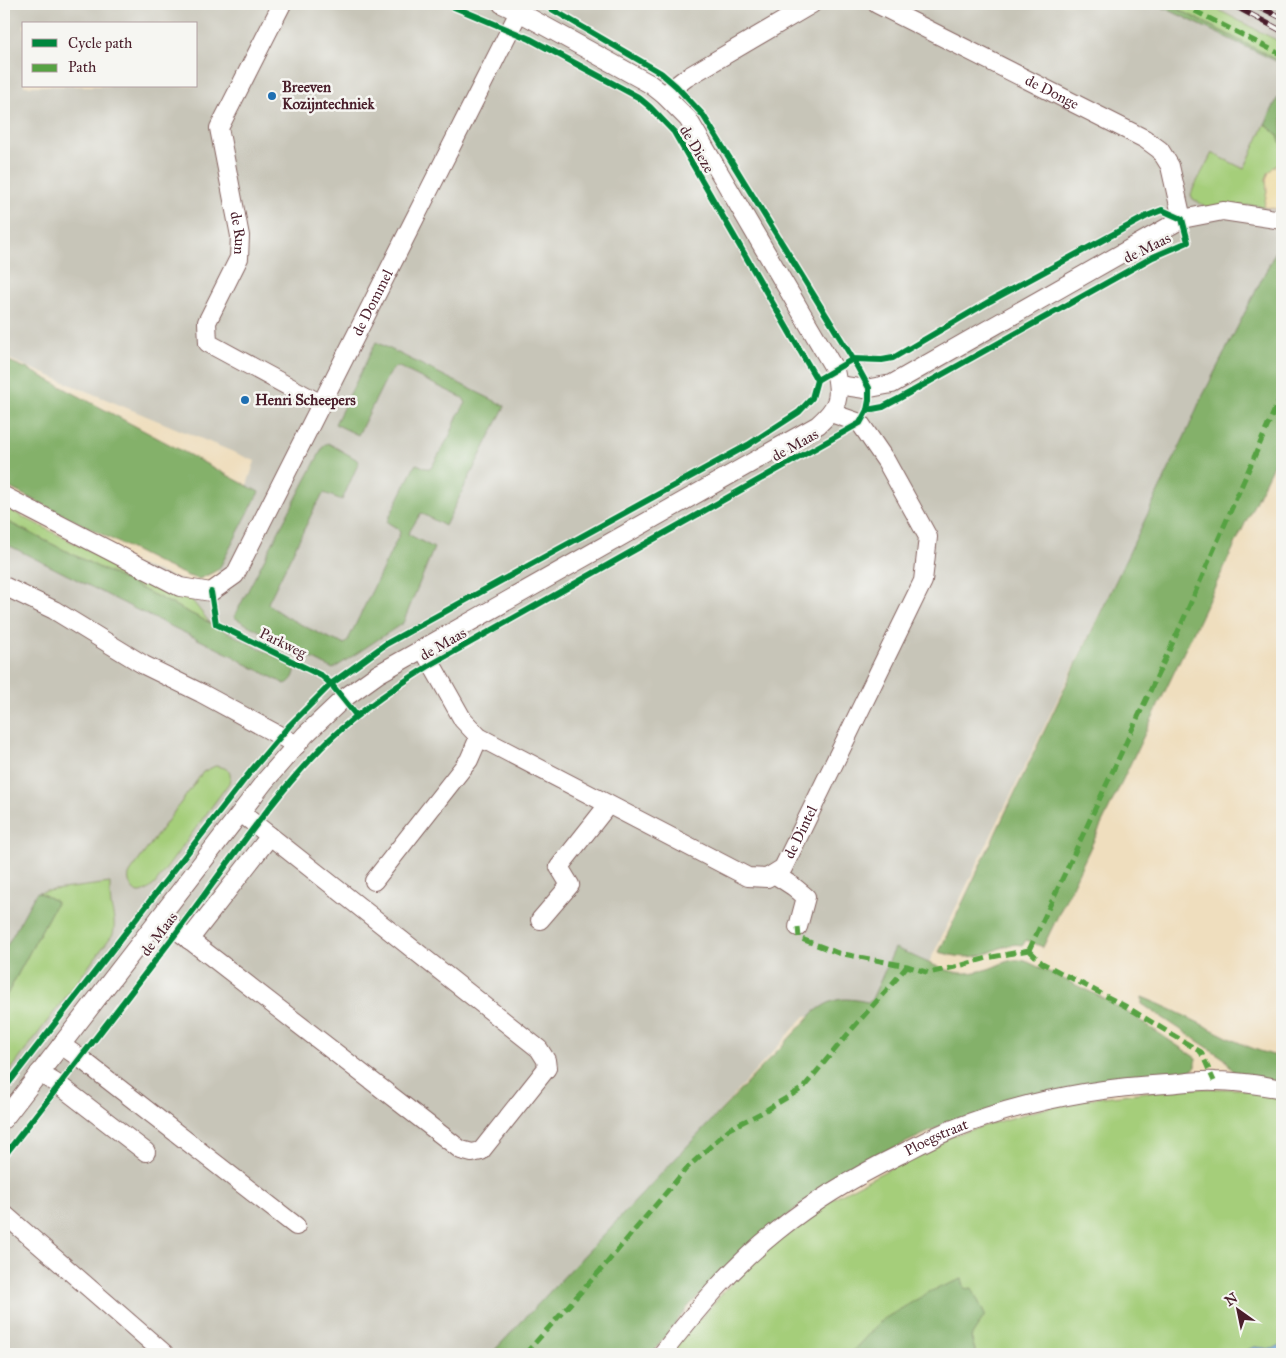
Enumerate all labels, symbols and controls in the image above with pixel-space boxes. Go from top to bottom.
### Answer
legend [22,22,198,88]
text: Cycle path [68,34,133,52]
text: Path [68,58,97,76]
street label: de Donge [1022,71,1082,113]
place label: Breeven Kozijntechniek [282,78,375,114]
marker: Breeven Kozijntechniek [266,90,278,102]
street label: de Dieze [676,122,718,176]
street label: de Run [226,210,249,255]
street label: de Maas [1120,229,1174,267]
street label: de Dommel [348,266,397,339]
place label: Henri Scheepers [255,391,356,410]
marker: Henri Scheepers [239,394,251,406]
street label: de Maas [768,425,822,465]
street label: Parkweg [257,624,310,662]
street label: de Maas [417,624,469,664]
street label: de Dintel [780,802,821,861]
street label: de Maas [137,908,181,960]
street label: Ploegstraat [901,1115,971,1160]
north arrow [1214,1286,1264,1336]
text: N [1222,1289,1241,1310]

